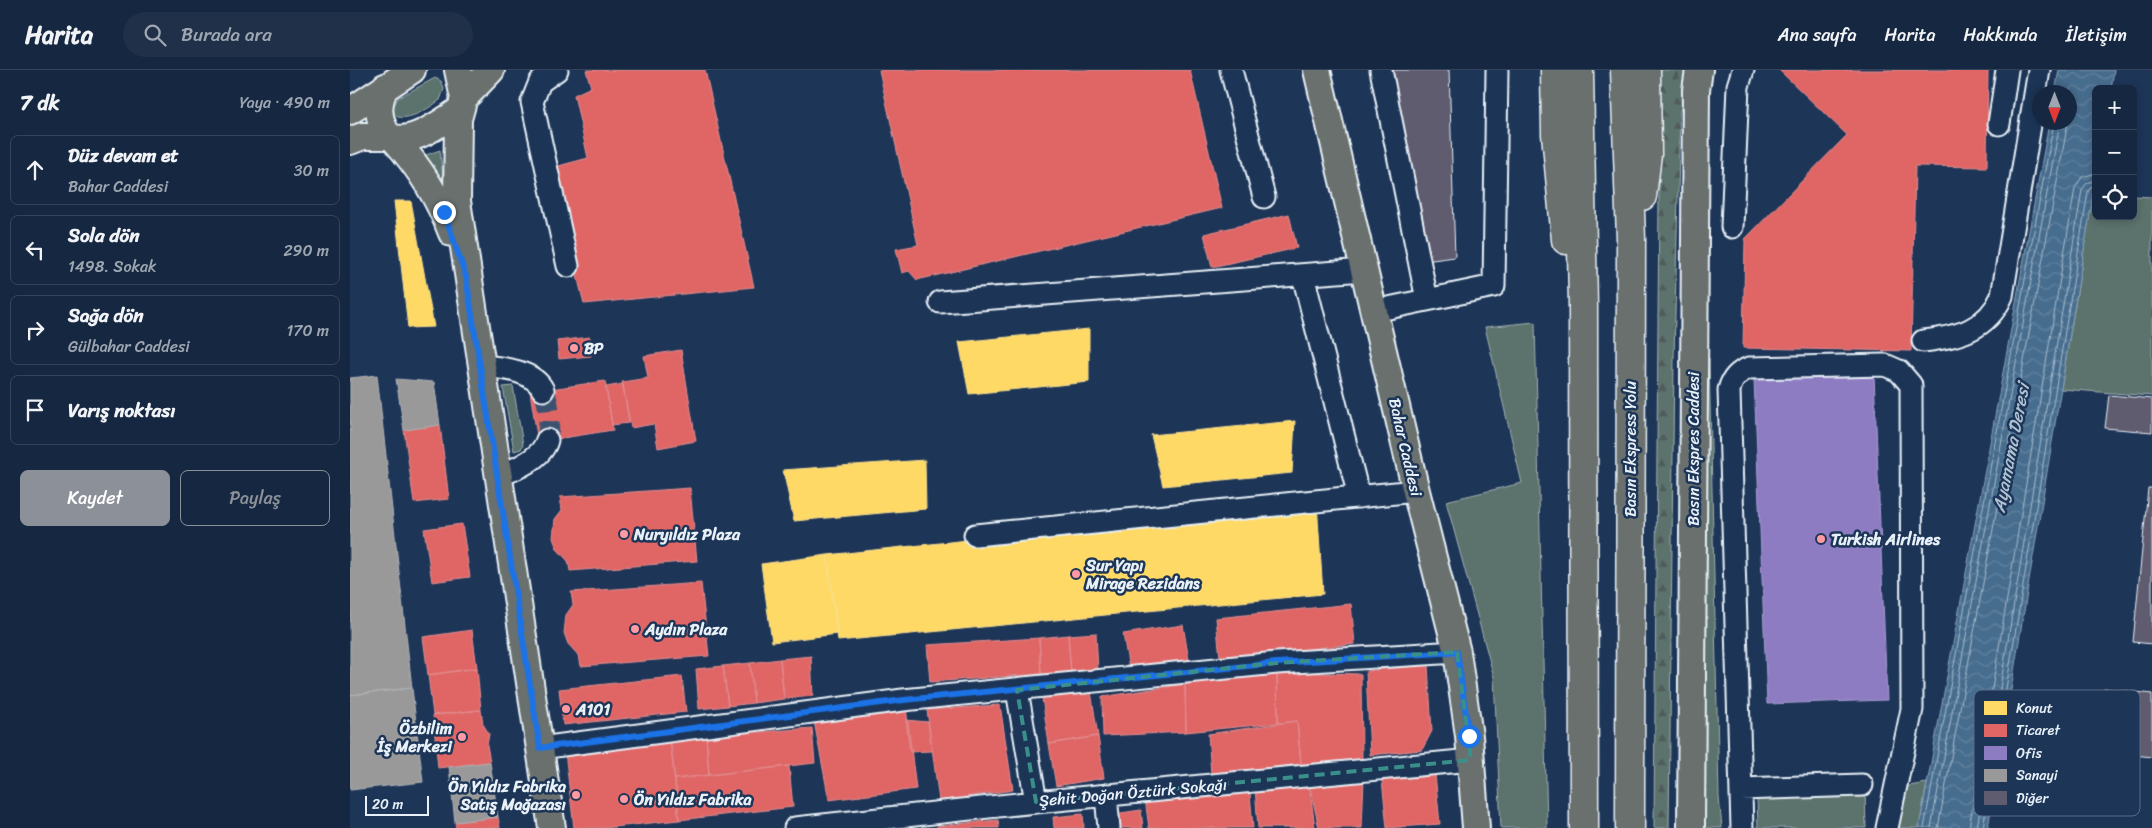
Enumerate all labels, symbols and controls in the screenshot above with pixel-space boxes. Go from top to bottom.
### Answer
search box [123,12,473,57]
text: Harita [25,14,93,56]
text: Burada ara [181,18,272,51]
text: Ana sayfa [1778,19,1856,51]
text: Harita [1884,19,1935,51]
text: Hakkında [1963,19,2038,51]
text: İletişim [2066,19,2127,51]
icon: search [141,21,169,49]
text: 7 dk [20,84,60,122]
north arrow [2032,85,2077,130]
map controls [2092,85,2137,220]
button: + [2092,85,2137,130]
text: Yaya · 490 m [240,88,330,117]
button: − [2092,130,2137,175]
text: Düz devam et [68,139,179,172]
icon: ahead [21,156,49,184]
text: 30 m [294,156,329,185]
text: Bahar Caddesi [68,172,168,201]
button: locate [2092,175,2137,220]
route end [433,201,456,224]
text: Sola dön [68,219,139,252]
icon: left [21,236,49,264]
text: 290 m [283,236,329,265]
text: 1498. Sokak [68,252,157,281]
text: Sağa dön [68,299,143,332]
icon: right [21,316,49,344]
text: 170 m [286,316,329,345]
text: Gülbahar Caddesi [68,332,190,361]
place label: BP [584,334,604,363]
marker: BP [568,342,580,354]
street label: Basın Ekspres Caddesi [1679,371,1708,526]
water label: Ayamama Deresi [1983,377,2040,516]
street label: Basın Ekspress Yolu [1616,381,1645,517]
text: Varış noktası [68,394,175,427]
street label: Bahar Caddesi [1380,395,1431,500]
icon: arrive [21,396,49,424]
button: Kaydet [20,470,170,526]
button: Paylaş [180,470,330,526]
place label: Nuryıldız Plaza [633,520,741,549]
place label: Turkish Airlines [1831,525,1941,554]
marker: Nuryıldız Plaza [618,528,630,540]
marker: Turkish Airlines [1815,533,1827,545]
place label: Sur Yapı Mirage Rezidans [1085,551,1200,598]
marker: Sur Yapı Mirage Rezidans [1070,568,1082,580]
place label: Aydın Plaza [644,615,728,644]
marker: Aydın Plaza [629,623,641,635]
legend [1974,690,2140,816]
place label: A101 [575,695,610,724]
text: Konut [2016,696,2053,721]
marker: A101 [560,703,572,715]
place label: Özbilim İş Merkezi [377,714,453,761]
text: Ticaret [2016,718,2061,743]
route start [1458,725,1481,748]
marker: Özbilim İş Merkezi [456,731,468,743]
text: Ofis [2016,741,2042,766]
text: Sanayi [2016,763,2059,788]
street label: Şehit Doğan Öztürk Sokağı [1038,770,1228,815]
place label: Ön Yıldız Fabrika Satış Mağazası [448,772,567,819]
place label: Ön Yıldız Fabrika [633,785,752,814]
text: Diğer [2016,786,2050,811]
marker: Ön Yıldız Fabrika Satış Mağazası [570,789,582,801]
text: 20 m [372,792,403,817]
scale bar [365,793,429,816]
marker: Ön Yıldız Fabrika [618,793,630,805]

